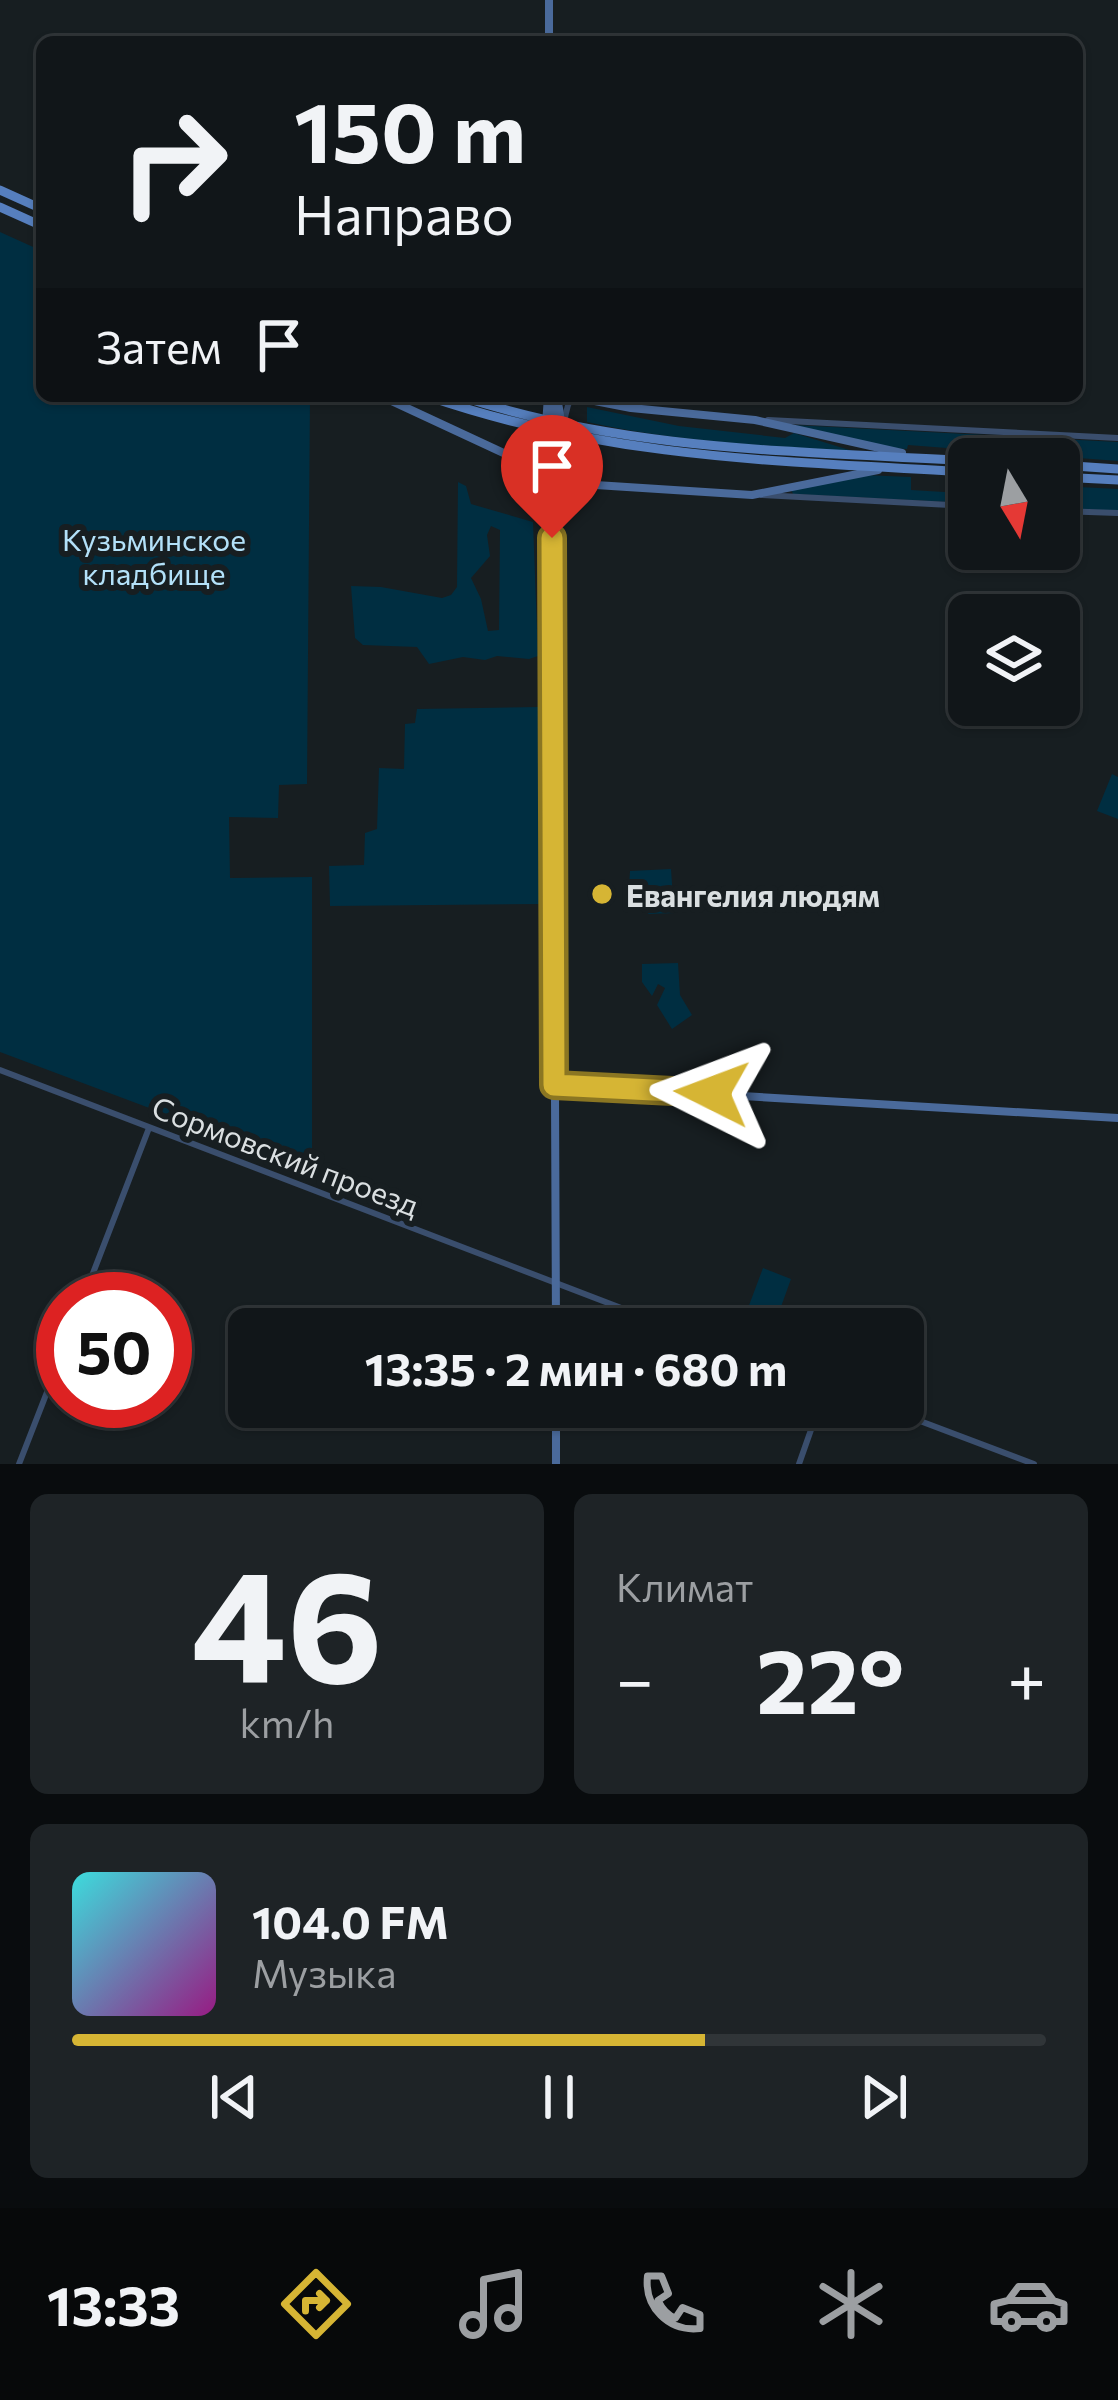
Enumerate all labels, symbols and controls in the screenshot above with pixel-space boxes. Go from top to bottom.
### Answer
text: 150 m [294,78,526,180]
icon: right [96,84,252,240]
text: Направо [294,180,514,246]
icon: arrive [246,312,312,378]
text: Затем [96,318,222,373]
pin [501,415,603,538]
icon: arrive [519,433,585,499]
north arrow [948,438,1080,570]
map controls [948,438,1080,726]
park label: Кузьминское кладбище [62,520,246,591]
button: layers [948,594,1080,726]
place label: Евангелия людям [626,876,880,913]
marker: Евангелия людям [589,881,615,907]
position arrow [649,1030,775,1156]
street label: Сормовский проезд [147,1087,425,1223]
speed limit sign: 50 [36,1272,192,1428]
text: 13:35 · 2 мин · 680 m [365,1340,787,1395]
text: 46 [191,1524,383,1715]
text: Климат [616,1562,753,1610]
text: 22° [756,1622,904,1733]
text: − [616,1637,654,1718]
text: + [1007,1637,1046,1718]
text: km/h [240,1698,334,1746]
text: 104.0 FM [252,1893,449,1948]
text: Музыка [252,1948,396,1996]
icon: previous [201,2064,267,2130]
icon: pause [526,2064,592,2130]
icon: next [851,2064,917,2130]
icon: directions [274,2262,358,2346]
icon: music [452,2262,536,2346]
icon: phone [630,2262,714,2346]
icon: climate [809,2262,893,2346]
icon: car [987,2262,1071,2346]
text: 13:33 [47,2271,180,2337]

